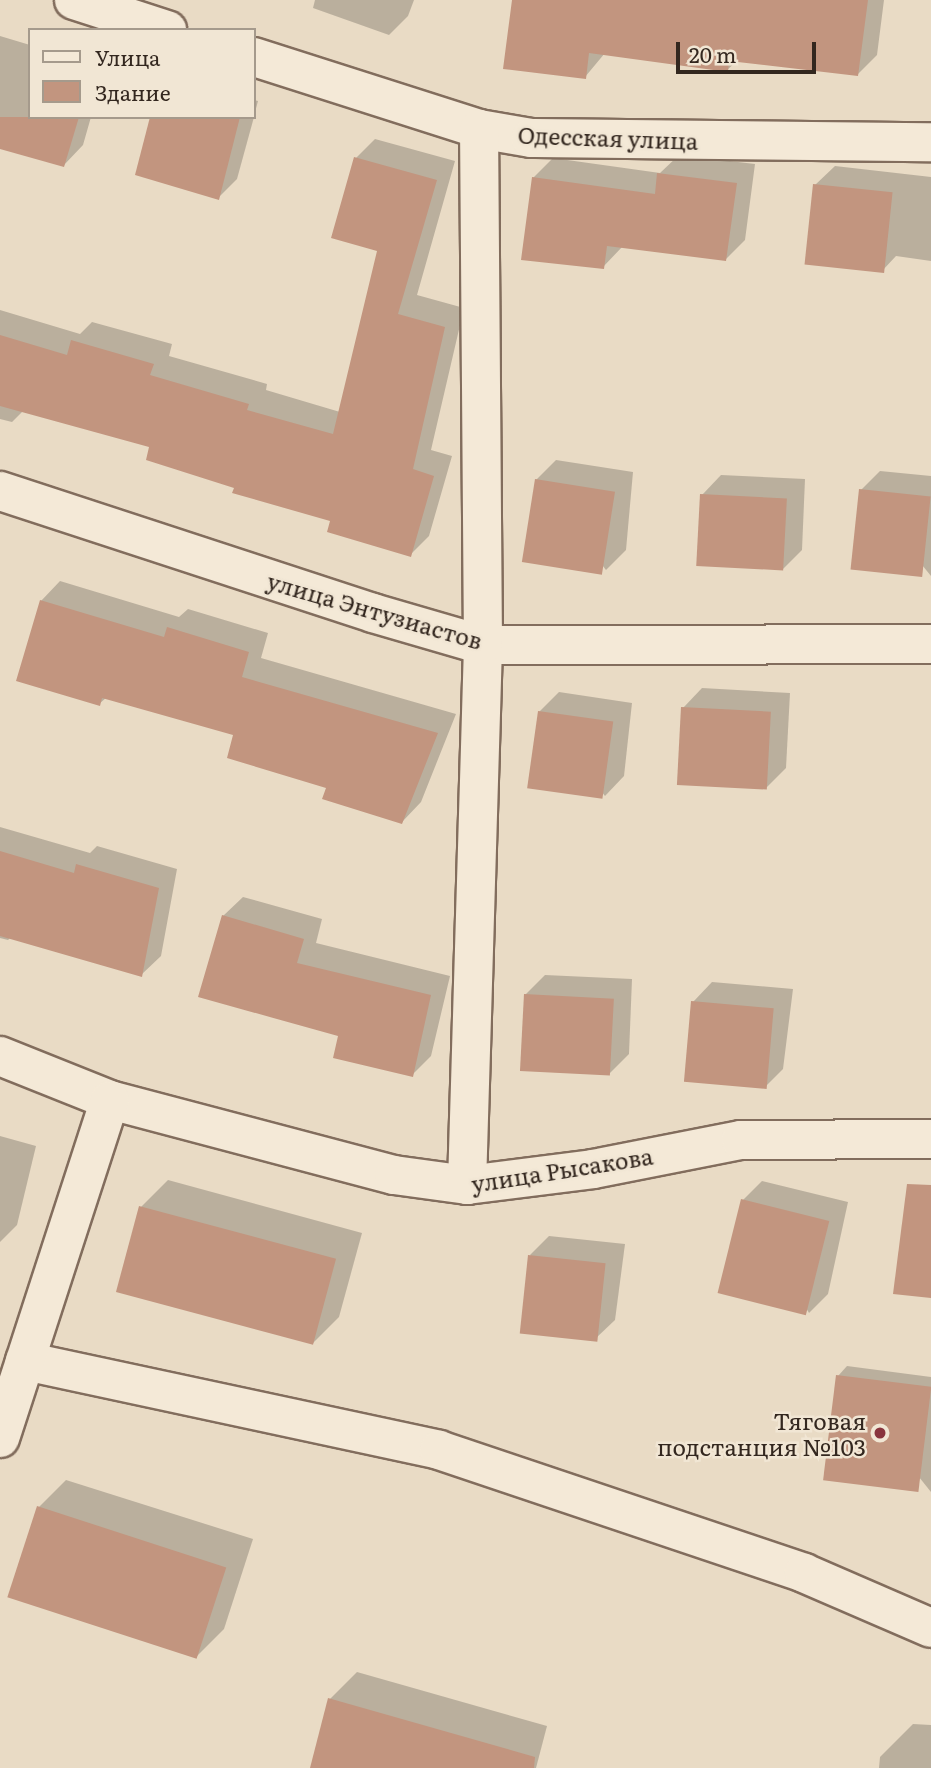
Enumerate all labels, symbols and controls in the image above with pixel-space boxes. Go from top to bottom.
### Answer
legend [28,28,256,119]
scale bar [679,28,819,72]
text: 20 m [689,38,736,69]
text: Улица [95,41,160,72]
text: Здание [95,76,171,107]
street label: Одесская улица [517,120,699,154]
street label: улица Энтузиастов [264,566,486,654]
street label: улица Рысакова [469,1141,655,1197]
place label: Тяговая подстанция №103 [657,1406,866,1460]
marker: Тяговая подстанция №103 [872,1425,888,1441]

